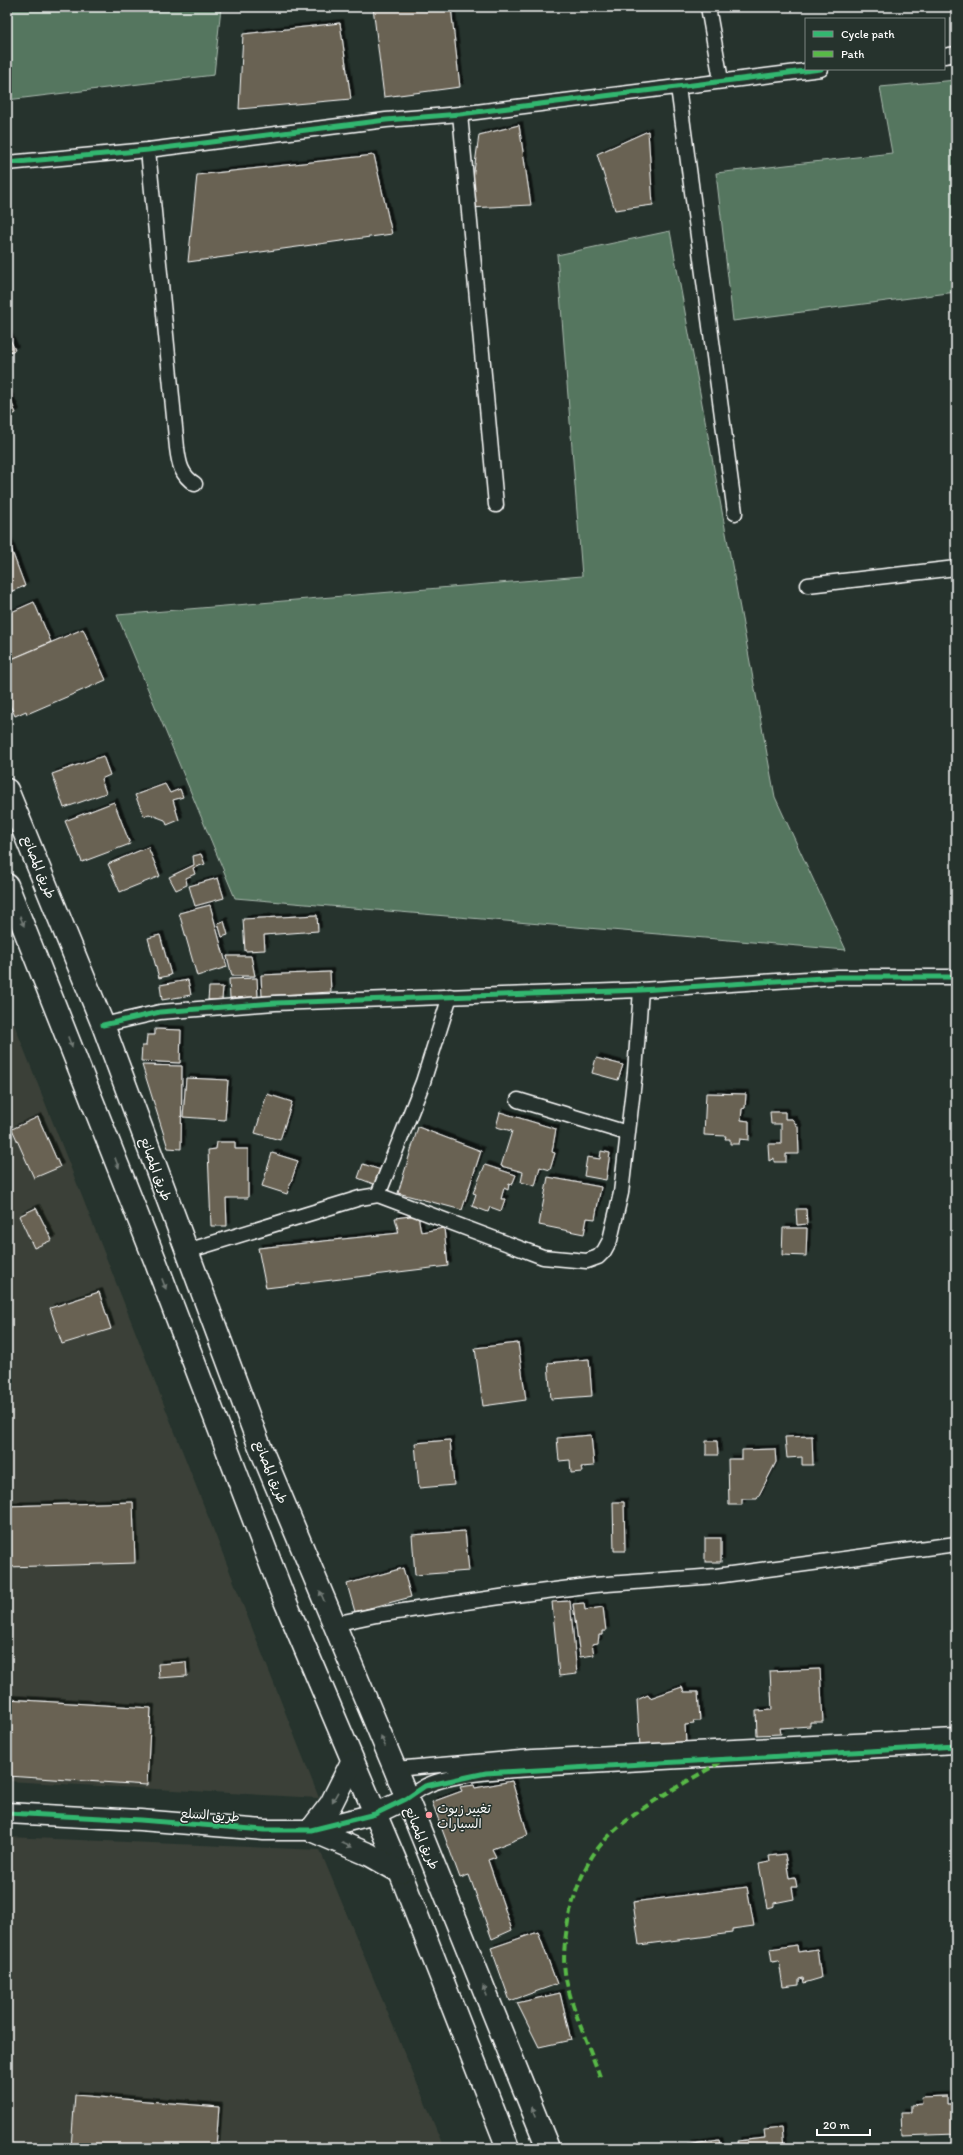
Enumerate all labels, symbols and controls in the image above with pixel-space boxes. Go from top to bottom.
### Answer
legend [805,18,945,70]
text: Cycle path [841,27,895,41]
text: Path [841,47,864,61]
street label: طريق المصانع [17,833,59,902]
one-way arrow [18,915,25,927]
one-way arrow [67,1036,73,1048]
street label: طريق المصانع [135,1135,175,1204]
one-way arrow [114,1158,120,1170]
one-way arrow [161,1279,167,1291]
street label: طريق المصانع [249,1438,291,1507]
one-way arrow [319,1590,325,1601]
one-way arrow [380,1736,386,1747]
one-way arrow [331,1791,338,1803]
place label: تغيير زيوت السيارات [437,1801,491,1832]
street label: طريق المصانع [399,1804,442,1873]
street label: طريق السلع [180,1805,240,1828]
marker: تغيير زيوت السيارات [424,1810,434,1820]
one-way arrow [341,1842,352,1848]
one-way arrow [482,1986,488,1997]
one-way arrow [530,2105,536,2117]
scale bar [817,2111,870,2137]
text: 20 m [823,2118,850,2132]

